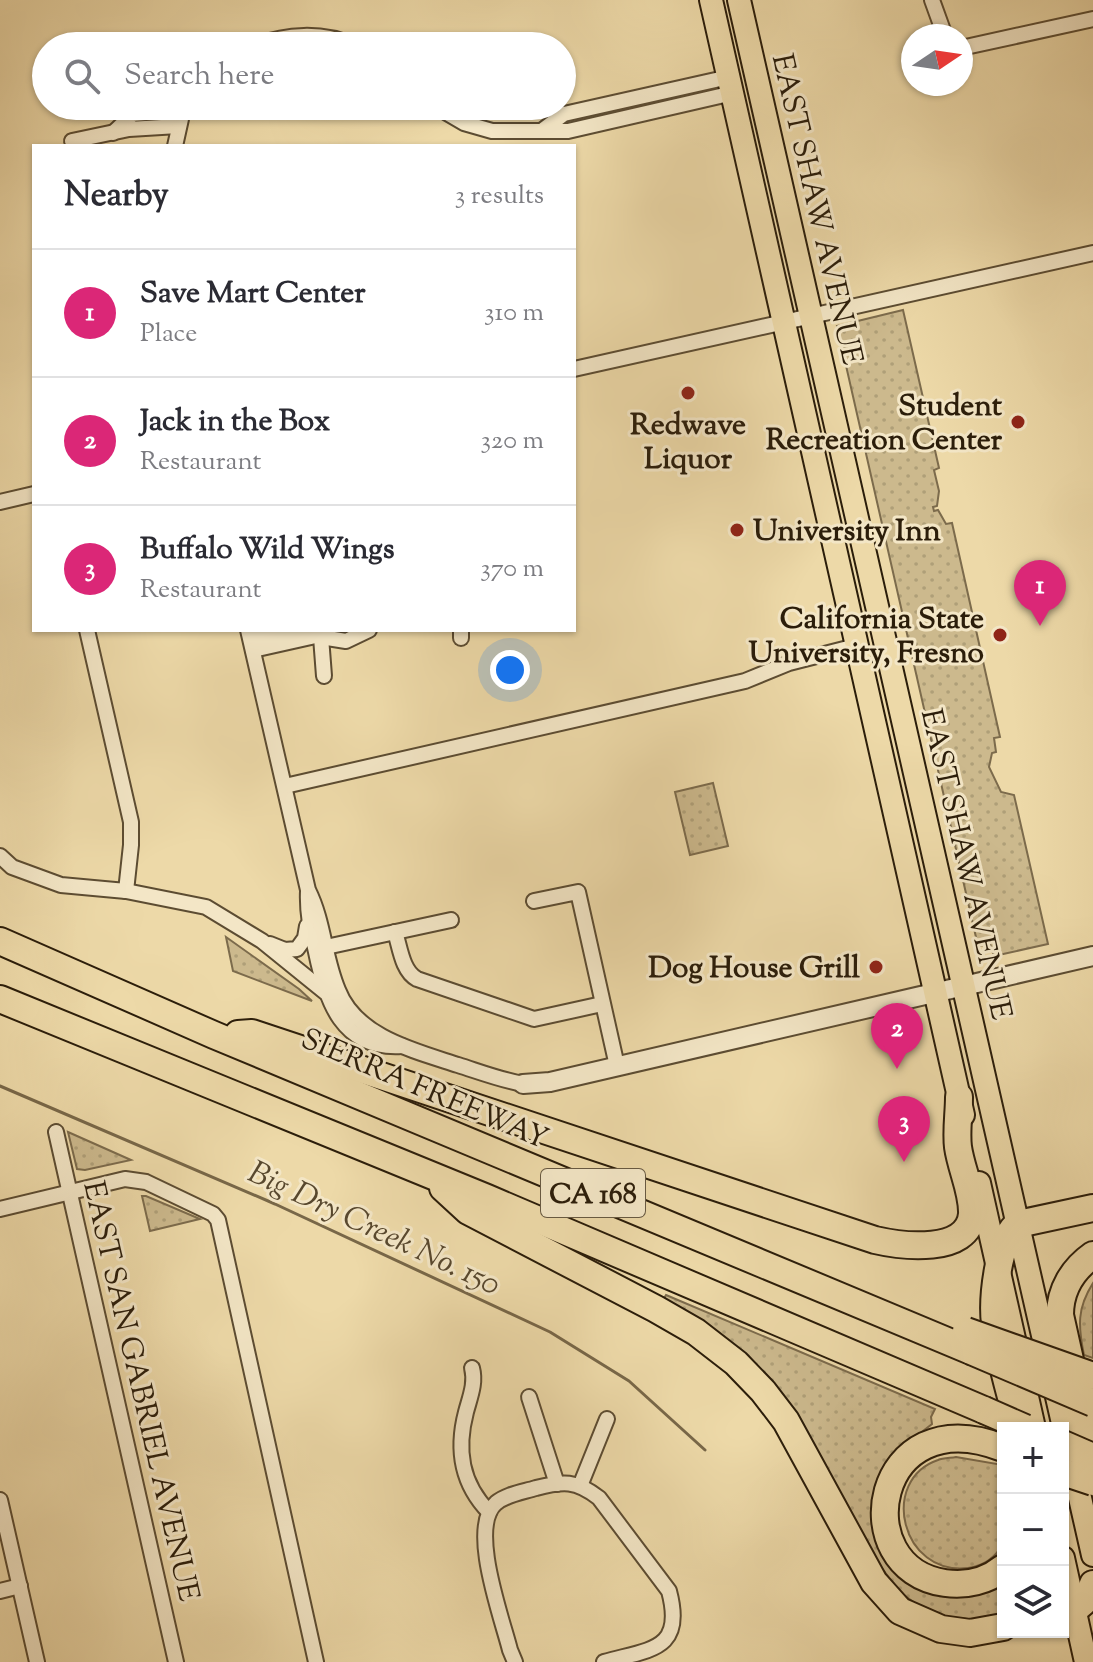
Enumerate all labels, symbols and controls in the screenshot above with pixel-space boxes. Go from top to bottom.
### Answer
north arrow [901,24,973,96]
search box [32,32,576,120]
street label: EAST SHAW AVENUE [759,50,872,369]
icon: search [60,54,104,98]
text: Search here [124,55,274,98]
text: Nearby [64,172,169,221]
text: 3 results [455,178,544,215]
text: Save Mart Center [140,273,366,316]
text: 1 [86,295,94,332]
text: 310 m [484,295,544,332]
text: Place [140,316,197,353]
marker: Redwave Liquor [679,384,697,402]
place label: Student Recreation Center [766,386,1003,463]
text: Jack in the Box [140,401,330,444]
place label: Redwave Liquor [630,405,746,482]
marker: Student Recreation Center [1009,413,1027,431]
text: 2 [84,423,96,460]
text: 320 m [481,423,544,460]
text: Restaurant [140,444,261,481]
place label: University Inn [753,511,941,554]
marker: University Inn [728,521,746,539]
text: Buffalo Wild Wings [140,529,395,572]
text: 3 [85,551,95,588]
text: 370 m [480,551,544,588]
pin: 1 [1014,560,1066,626]
text: Restaurant [140,572,261,609]
place label: California State University, Fresno [749,599,984,676]
marker: California State University, Fresno [991,626,1009,644]
your location [490,650,530,690]
street label: EAST SHAW AVENUE [908,705,1021,1024]
place label: Dog House Grill [648,948,861,991]
marker: Dog House Grill [867,958,885,976]
pin: 2 [871,1003,923,1069]
street label: SIERRA FREEWAY [294,1019,554,1162]
pin: 3 [878,1096,930,1162]
water label: Big Dry Creek No. 150 [240,1151,508,1308]
road number: CA 168 [541,1169,645,1217]
street label: EAST SAN GABRIEL AVENUE [70,1177,209,1606]
map controls [997,1422,1069,1638]
button: + [997,1422,1069,1494]
button: − [997,1494,1069,1566]
button: layers [997,1566,1069,1638]

